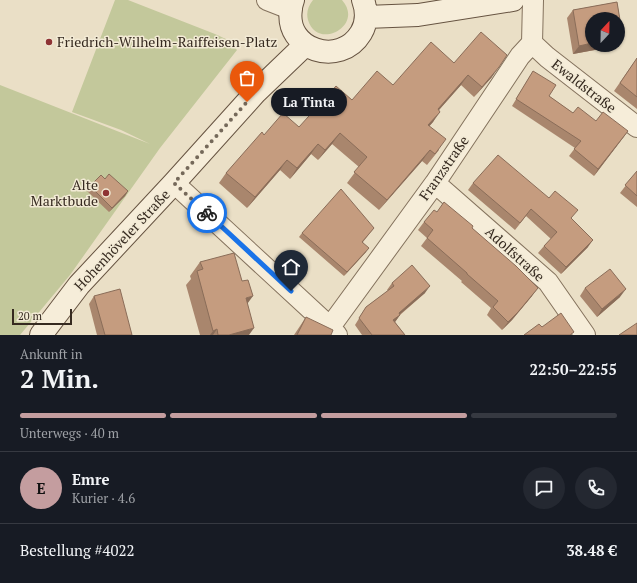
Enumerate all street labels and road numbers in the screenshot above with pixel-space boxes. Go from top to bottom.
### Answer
street label: Ewaldstraße [548,54,621,117]
street label: Franzstraße [414,132,473,204]
street label: Hohenhöveler Straße [70,185,174,295]
street label: Adolfstraße [482,222,549,285]

